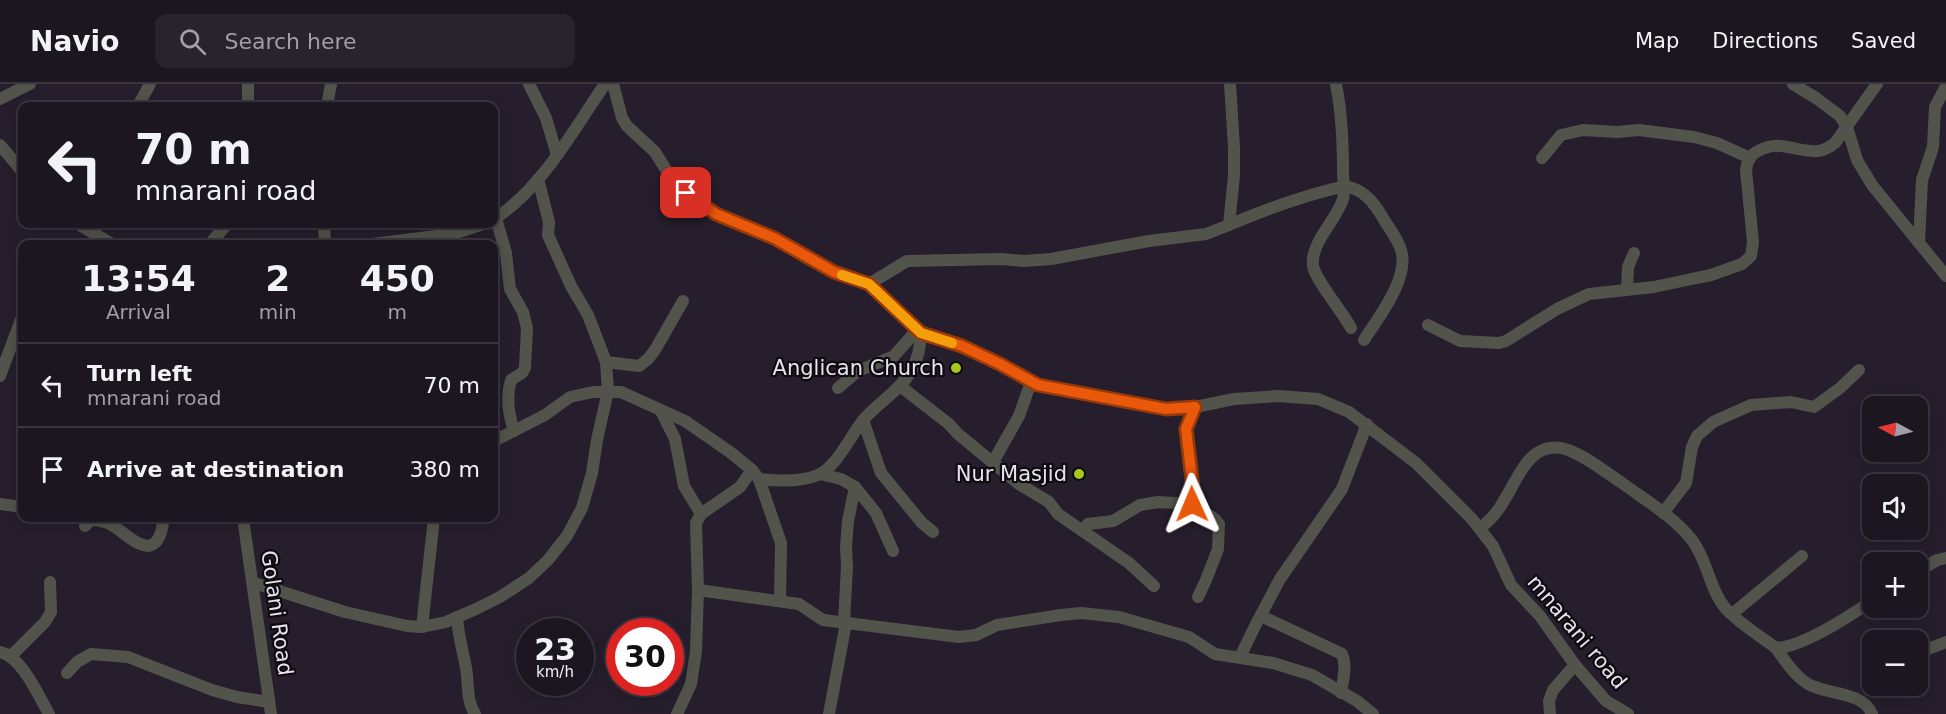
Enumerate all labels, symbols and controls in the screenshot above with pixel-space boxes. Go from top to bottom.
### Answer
search box [155,14,575,68]
text: Navio [30,25,119,58]
icon: search [176,25,209,58]
text: Search here [224,29,357,54]
text: Map [1635,29,1679,53]
text: Directions [1712,29,1818,53]
text: Saved [1851,29,1916,53]
text: 70 m [135,125,252,174]
icon: left [36,126,114,204]
pin [660,167,711,218]
text: mnarani road [135,175,317,206]
icon: arrive [669,176,702,209]
text: 13:54 [81,258,196,299]
text: 2 [265,258,290,299]
text: 450 [360,258,435,299]
text: Arrival [106,300,171,324]
text: min [259,300,297,324]
text: m [388,300,407,324]
place label: Anglican Church [773,356,944,380]
text: Turn left [87,361,192,386]
marker: Anglican Church [949,361,963,375]
icon: left [36,369,69,402]
text: 70 m [424,373,480,398]
text: mnarani road [87,386,221,410]
north arrow [1862,396,1928,462]
map controls [1862,396,1928,696]
icon: arrive [36,453,69,486]
text: Arrive at destination [87,457,344,482]
text: 380 m [410,457,480,482]
place label: Nur Masjid [956,462,1067,486]
marker: Nur Masjid [1072,467,1086,481]
position arrow [1160,472,1224,536]
button: sound [1862,474,1928,540]
street label: Golani Road [256,549,298,677]
button: + [1862,552,1928,618]
street label: mnarani road [1522,570,1632,694]
speed limit sign: 30 [606,618,684,696]
button: − [1862,630,1928,696]
text: 23 [534,632,576,667]
text: km/h [536,663,574,681]

